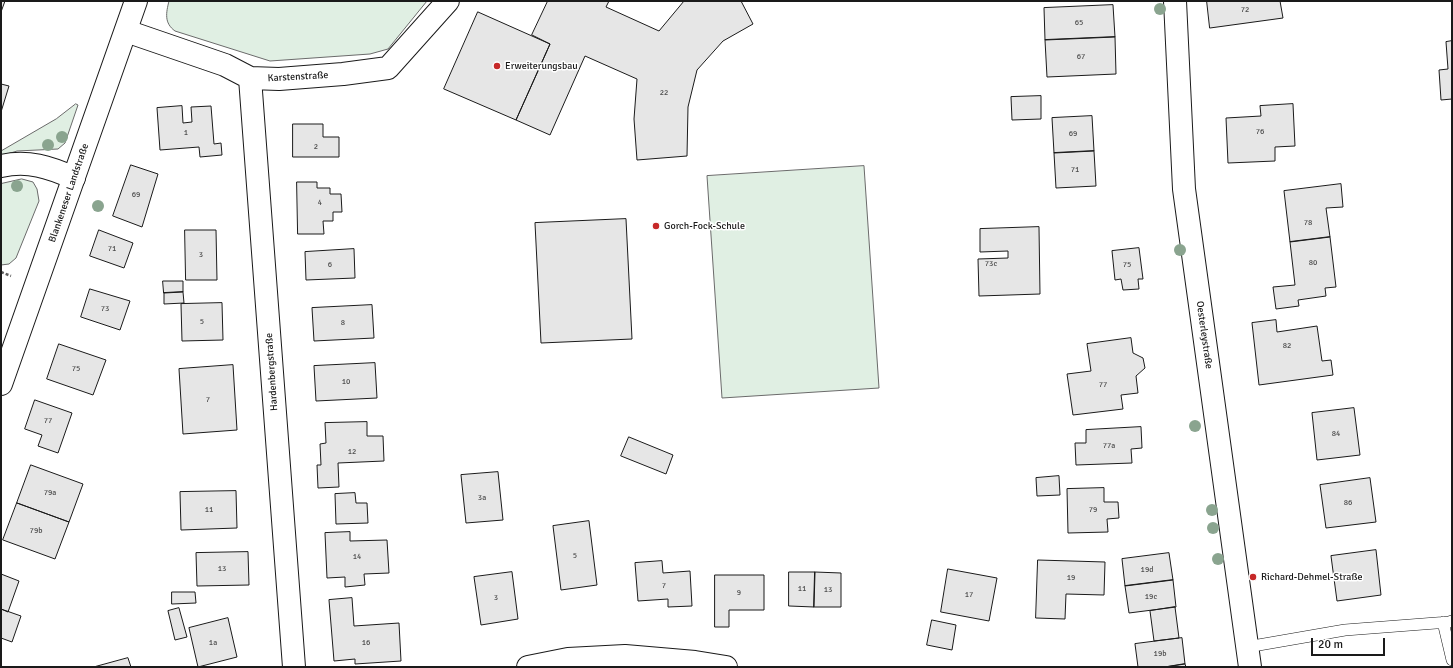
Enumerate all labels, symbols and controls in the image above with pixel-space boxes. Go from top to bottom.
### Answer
house number: 72 [1241,5,1249,15]
house number: 65 [1075,18,1083,28]
house number: 67 [1077,52,1085,62]
place label: Erweiterungsbau [505,60,578,72]
marker: Erweiterungsbau [492,61,502,71]
street label: Karstenstraße [267,69,329,85]
house number: 22 [660,88,668,98]
house number: 76 [1256,127,1264,137]
house number: 1 [184,128,188,138]
house number: 69 [1069,129,1077,139]
street label: Blankeneser Landstraße [46,142,92,244]
house number: 2 [314,142,318,152]
house number: 71 [1071,165,1079,175]
house number: 69 [132,190,140,200]
house number: 4 [318,198,322,208]
house number: 78 [1304,218,1312,228]
place label: Gorch-Fock-Schule [664,220,745,232]
marker: Gorch-Fock-Schule [651,221,661,231]
house number: 71 [108,244,116,254]
house number: 3 [199,250,203,260]
house number: 80 [1309,258,1317,268]
house number: 73c [985,259,997,269]
house number: 6 [328,260,332,270]
house number: 75 [1123,260,1131,270]
street label: Oesterleystraße [1193,300,1215,370]
house number: 73 [101,304,109,314]
house number: 5 [200,317,204,327]
house number: 8 [341,318,345,328]
street label: Hardenbergstraße [263,333,281,411]
house number: 82 [1283,341,1291,351]
house number: 75 [72,364,80,374]
house number: 10 [342,377,350,387]
house number: 77 [1099,380,1107,390]
house number: 7 [206,395,210,405]
house number: 77 [44,416,52,426]
house number: 84 [1332,429,1340,439]
house number: 77a [1103,441,1115,451]
house number: 12 [348,447,356,457]
house number: 79a [44,488,56,498]
house number: 3a [478,493,486,503]
house number: 86 [1344,498,1352,508]
house number: 11 [205,505,213,515]
house number: 79 [1089,505,1097,515]
house number: 79b [30,526,42,536]
house number: 5 [573,551,577,561]
house number: 14 [353,552,361,562]
house number: 13 [218,564,226,574]
house number: 19d [1141,565,1153,575]
place label: Richard-Dehmel-Straße [1261,571,1363,583]
marker: Richard-Dehmel-Straße [1248,572,1258,582]
house number: 19 [1067,573,1075,583]
house number: 7 [662,581,666,591]
house number: 11 [798,584,806,594]
house number: 13 [824,585,832,595]
house number: 9 [737,588,741,598]
house number: 17 [965,590,973,600]
house number: 19c [1145,592,1157,602]
house number: 3 [494,593,498,603]
scale bar [1313,630,1387,656]
text: 20 m [1318,637,1343,652]
house number: 1a [209,638,217,648]
house number: 16 [362,638,370,648]
house number: 19b [1154,649,1166,659]

